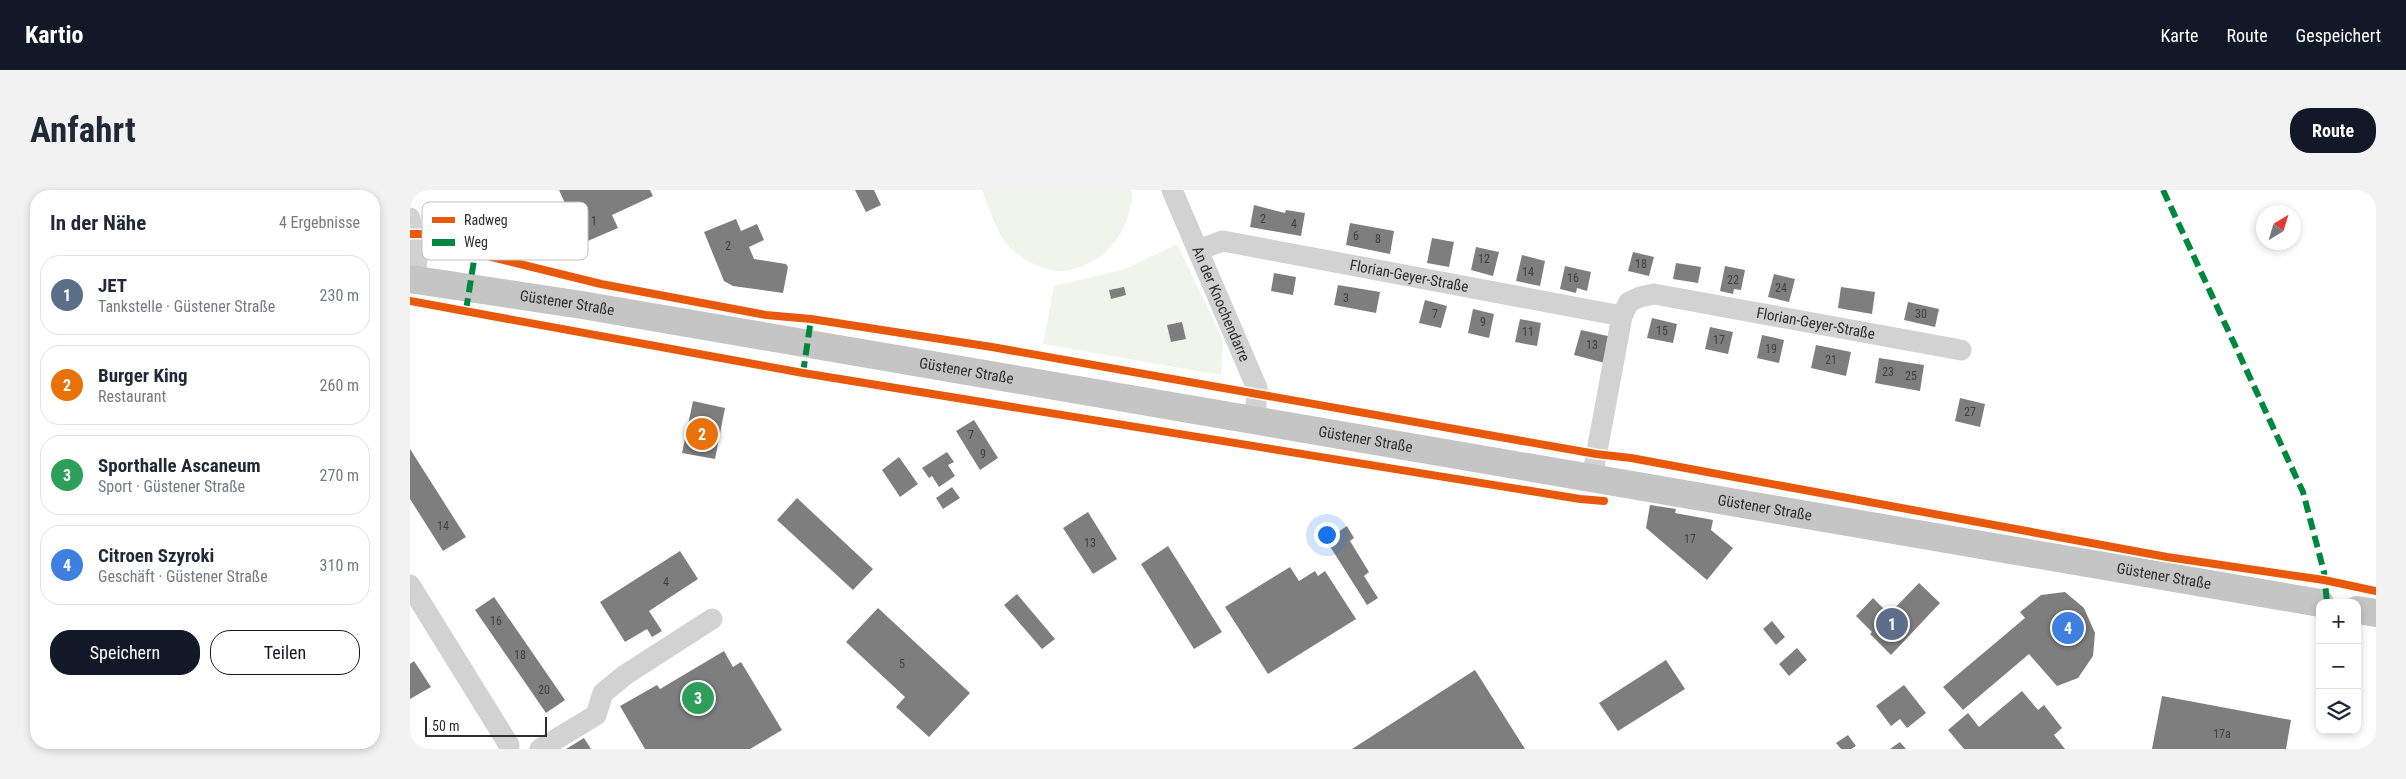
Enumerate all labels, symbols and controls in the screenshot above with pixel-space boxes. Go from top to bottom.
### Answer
text: Kartio [25,21,83,49]
text: Karte [2160,25,2199,46]
text: Route [2227,25,2268,46]
text: Gespeichert [2296,25,2381,46]
button: Route [2290,108,2376,153]
text: Anfahrt [30,110,136,151]
legend [422,202,588,260]
north arrow [2256,205,2301,250]
text: In der Nähe [50,211,146,235]
text: Radweg [464,212,508,228]
house number: 2 [1260,212,1266,226]
text: 4 Ergebnisse [279,213,360,232]
house number: 1 [591,214,597,228]
house number: 4 [1291,217,1297,231]
house number: 6 [1353,229,1359,243]
house number: 8 [1375,232,1381,246]
text: Weg [464,234,488,250]
house number: 2 [725,239,731,253]
street label: An der Knochendarre [1188,243,1254,364]
house number: 12 [1478,252,1490,266]
street label: Florian-Geyer-Straße [1348,256,1470,296]
house number: 18 [1635,257,1647,271]
house number: 14 [1522,265,1534,279]
house number: 16 [1567,271,1579,285]
house number: 22 [1727,273,1739,287]
text: JET [98,274,127,297]
house number: 24 [1775,281,1787,295]
text: 1 [63,286,71,305]
text: 230 m [320,286,359,305]
street label: Güstener Straße [519,287,616,319]
house number: 3 [1343,291,1349,305]
text: Tankstelle · Güstener Straße [98,297,275,316]
street label: Florian-Geyer-Straße [1755,304,1877,343]
house number: 7 [1432,307,1438,321]
house number: 30 [1915,307,1927,321]
house number: 9 [1480,315,1486,329]
house number: 15 [1656,324,1668,338]
house number: 11 [1522,325,1534,339]
house number: 17 [1713,333,1725,347]
house number: 13 [1586,338,1598,352]
house number: 19 [1765,342,1777,356]
house number: 21 [1825,353,1837,367]
street label: Güstener Straße [918,354,1015,388]
text: Burger King [98,364,188,387]
house number: 23 [1882,365,1894,379]
house number: 25 [1905,369,1917,383]
text: 2 [63,376,71,395]
text: 260 m [320,376,359,395]
text: Restaurant [98,387,166,406]
house number: 27 [1964,405,1976,419]
pin: 2 [686,415,718,453]
street label: Güstener Straße [1317,422,1414,456]
house number: 7 [968,428,974,442]
house number: 9 [980,447,986,461]
text: Sporthalle Ascaneum [98,454,261,477]
text: 3 [63,466,71,485]
text: 270 m [320,466,359,485]
text: Sport · Güstener Straße [98,477,245,496]
street label: Güstener Straße [1716,491,1813,525]
house number: 14 [437,519,449,533]
your location [1314,522,1340,548]
house number: 17 [1684,532,1696,546]
house number: 13 [1084,536,1096,550]
text: Citroen Szyroki [98,544,214,567]
text: 4 [63,556,71,575]
text: 310 m [320,556,359,575]
street label: Güstener Straße [2115,559,2212,593]
text: Geschäft · Güstener Straße [98,567,268,586]
house number: 4 [663,575,669,589]
map controls [2316,599,2361,734]
button: + [2316,599,2361,644]
pin: 1 [1876,605,1908,643]
pin: 4 [2052,609,2084,647]
house number: 16 [490,614,502,628]
button: Speichern [50,630,200,675]
button: Teilen [210,630,360,675]
button: − [2316,644,2361,689]
house number: 18 [514,648,526,662]
house number: 5 [899,657,905,671]
pin: 3 [682,679,714,717]
house number: 20 [538,683,550,697]
button: layers [2316,689,2361,734]
scale bar [425,714,548,737]
text: 50 m [432,718,460,734]
house number: 17a [2213,727,2231,741]

